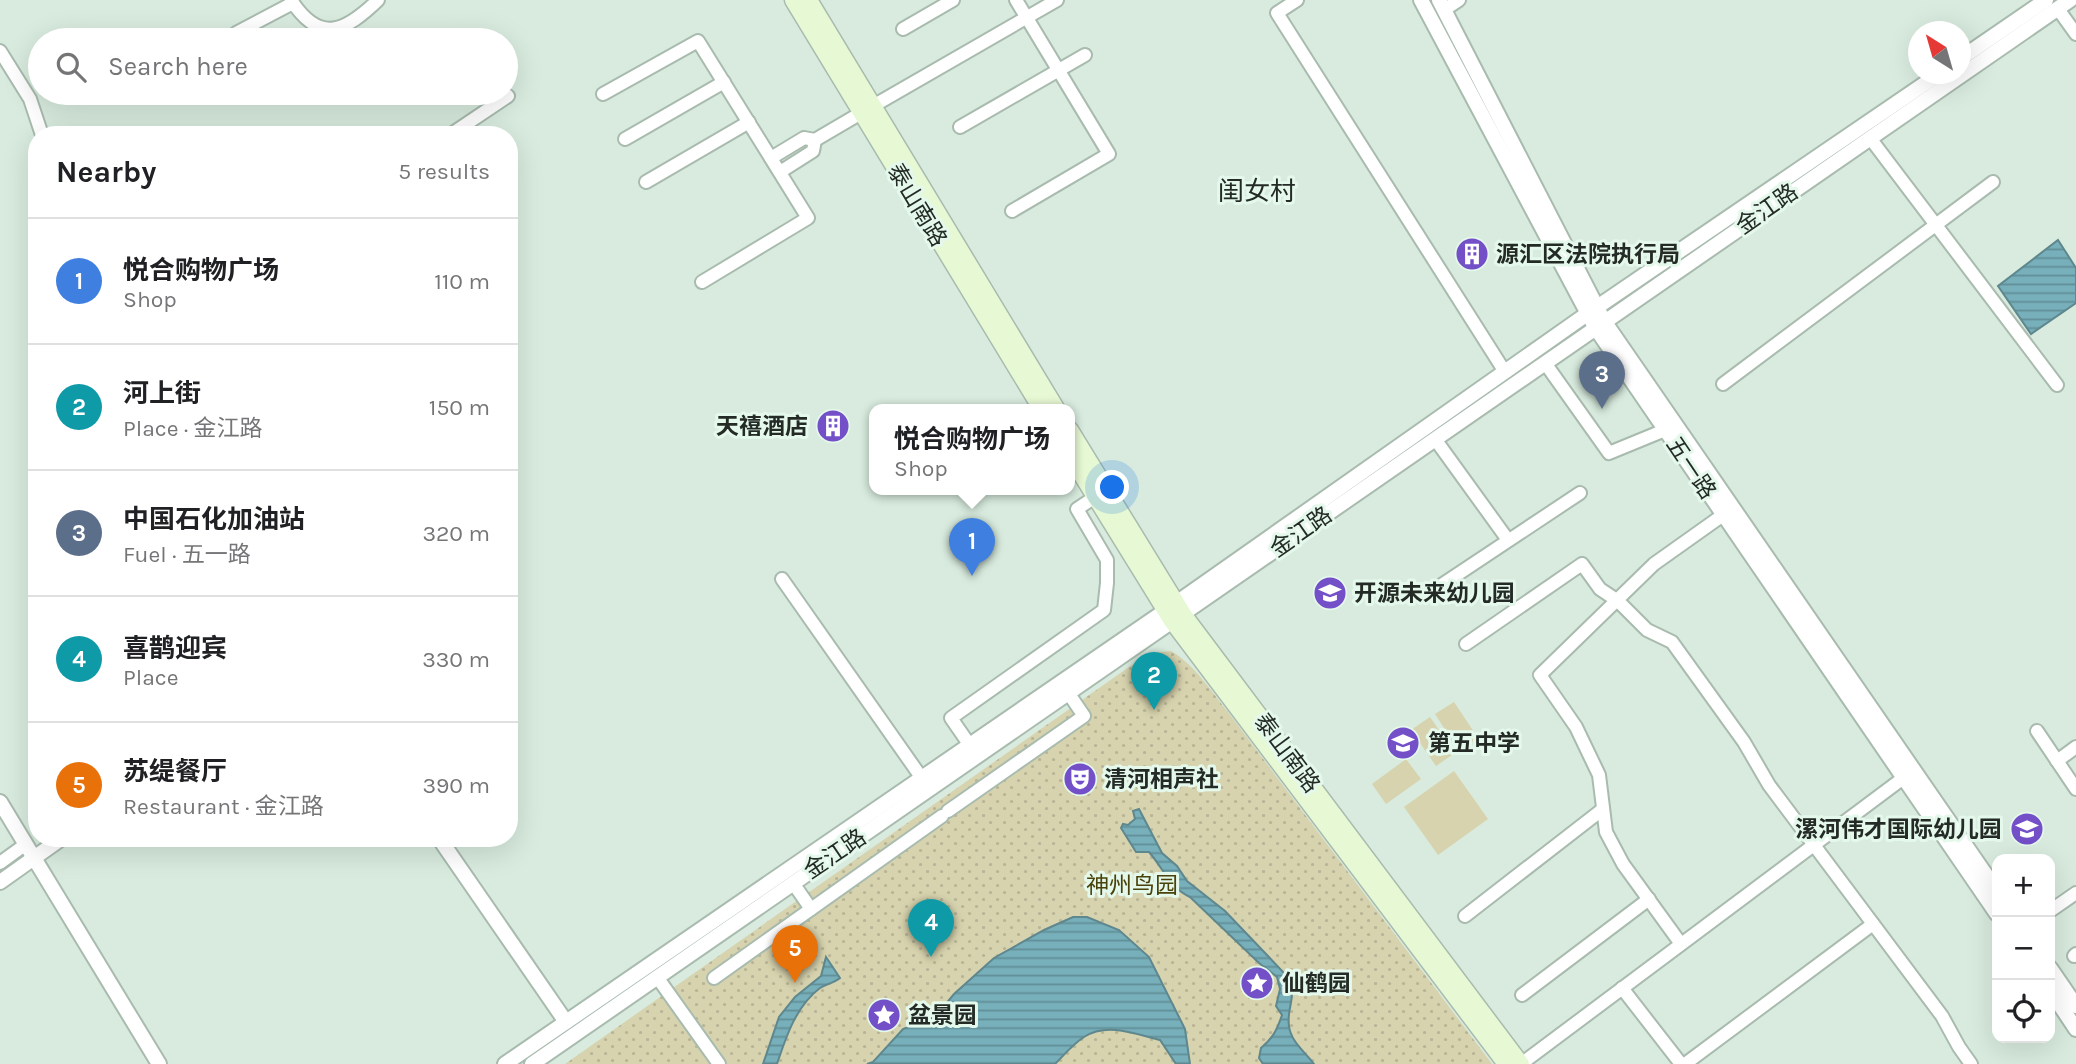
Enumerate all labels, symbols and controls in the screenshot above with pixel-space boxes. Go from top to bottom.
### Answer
north arrow [1908,21,1971,84]
search box [28,28,518,105]
icon: search [52,48,90,86]
text: Search here [108,51,248,82]
text: Nearby [56,154,156,190]
text: 5 results [398,158,490,185]
street label: 泰山南路 [882,159,952,251]
district label: 闺女村 [1218,176,1296,207]
street label: 金江路 [1731,178,1803,240]
building icon: 源汇区法院执行局 [1453,235,1491,273]
place label: 源汇区法院执行局 [1496,241,1680,268]
text: 悦合购物广场 [123,255,279,286]
text: 1 [75,268,83,295]
text: 110 m [434,268,490,295]
text: Shop [123,286,177,313]
pin: 3 [1579,351,1625,409]
text: 河上街 [123,378,201,409]
text: 2 [72,394,86,421]
text: 150 m [429,394,490,421]
popup [869,404,1075,495]
building icon: 天禧酒店 [814,407,852,445]
place label: 天禧酒店 [716,413,808,440]
text: Place · 金江路 [123,415,263,442]
text: 悦合购物广场 [894,424,1050,455]
street label: 五一路 [1661,432,1721,504]
text: Shop [894,455,948,482]
your location [1095,470,1129,504]
street label: 金江路 [1265,501,1337,563]
text: 中国石化加油站 [123,504,305,535]
pin: 1 [949,518,995,576]
text: 3 [72,520,86,547]
text: 320 m [422,520,490,547]
text: Fuel · 五一路 [123,541,251,568]
school or university icon: 开源未来幼儿园 [1311,574,1349,612]
place label: 开源未来幼儿园 [1354,580,1515,607]
text: 喜鹊迎宾 [123,633,227,664]
text: 4 [72,646,86,673]
text: 330 m [422,646,490,673]
pin: 2 [1131,652,1177,710]
text: Place [123,664,179,691]
street label: 泰山南路 [1249,708,1325,798]
school or university icon: 第五中学 [1384,724,1422,762]
place label: 第五中学 [1428,730,1520,757]
text: 苏缇餐厅 [123,756,227,787]
theatre icon: 清河相声社 [1061,760,1099,798]
place label: 清河相声社 [1104,766,1219,793]
text: 5 [72,772,86,799]
text: 390 m [422,772,490,799]
text: Restaurant · 金江路 [123,793,324,820]
school or university icon: 漯河伟才国际幼儿园 [2008,810,2046,848]
place label: 漯河伟才国际幼儿园 [1795,816,2002,843]
street label: 金江路 [799,824,871,884]
map controls [1992,854,2055,1043]
button: + [1992,854,2055,917]
park label: 神州鸟园 [1086,872,1178,899]
pin: 4 [908,899,954,957]
button: − [1992,917,2055,980]
pin: 5 [772,925,818,983]
place icon: 仙鹤园 [1238,964,1276,1002]
place label: 仙鹤园 [1282,970,1351,997]
button: locate [1992,980,2055,1043]
place icon: 盆景园 [865,996,903,1034]
place label: 盆景园 [908,1002,977,1029]

